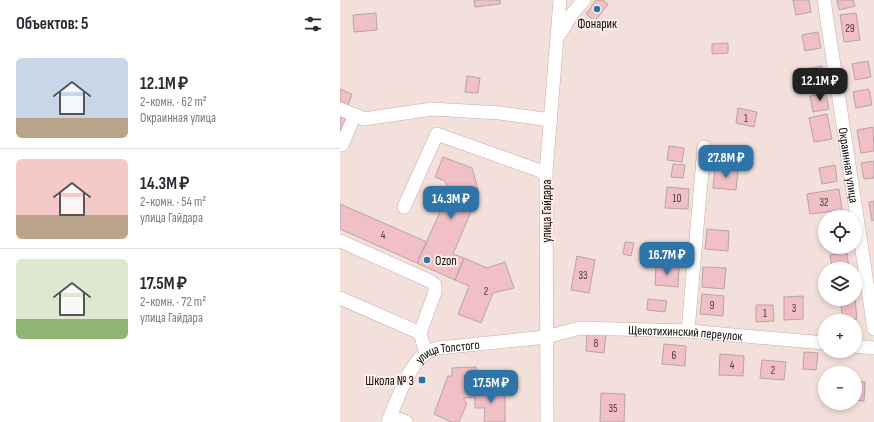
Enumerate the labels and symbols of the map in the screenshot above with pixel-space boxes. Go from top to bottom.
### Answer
marker: Фонарик [592,4,602,14]
place label: Фонарик [577,16,617,32]
house number: 29 [845,22,855,35]
pin: 12.1M ₽ [783,68,857,102]
house number: 1 [744,112,748,125]
street label: Окраинная улица [834,126,862,204]
pin: 27.8M ₽ [689,145,763,179]
street label: улица Гайдара [539,180,555,242]
pin: 14.3M ₽ [414,186,488,220]
house number: 10 [673,192,681,205]
house number: 32 [819,196,829,209]
house number: 4 [381,229,386,242]
pin: 16.7M ₽ [630,242,704,276]
place label: Ozon [435,253,457,269]
marker: Ozon [422,255,432,265]
house number: 33 [578,269,588,282]
house number: 2 [484,285,489,298]
house number: 9 [710,299,715,312]
house number: 3 [792,302,797,315]
house number: 1 [763,307,767,320]
street label: Щекотихинский переулок [628,322,743,345]
street label: улица Толстого [412,337,480,367]
house number: 8 [594,337,599,350]
house number: 6 [672,349,677,362]
house number: 4 [730,359,735,372]
house number: 2 [771,364,776,377]
pin: 17.5M ₽ [454,370,528,404]
place label: Школа № 3 [365,373,414,389]
marker: Школа № 3 [417,375,427,385]
house number: 35 [608,402,618,415]

